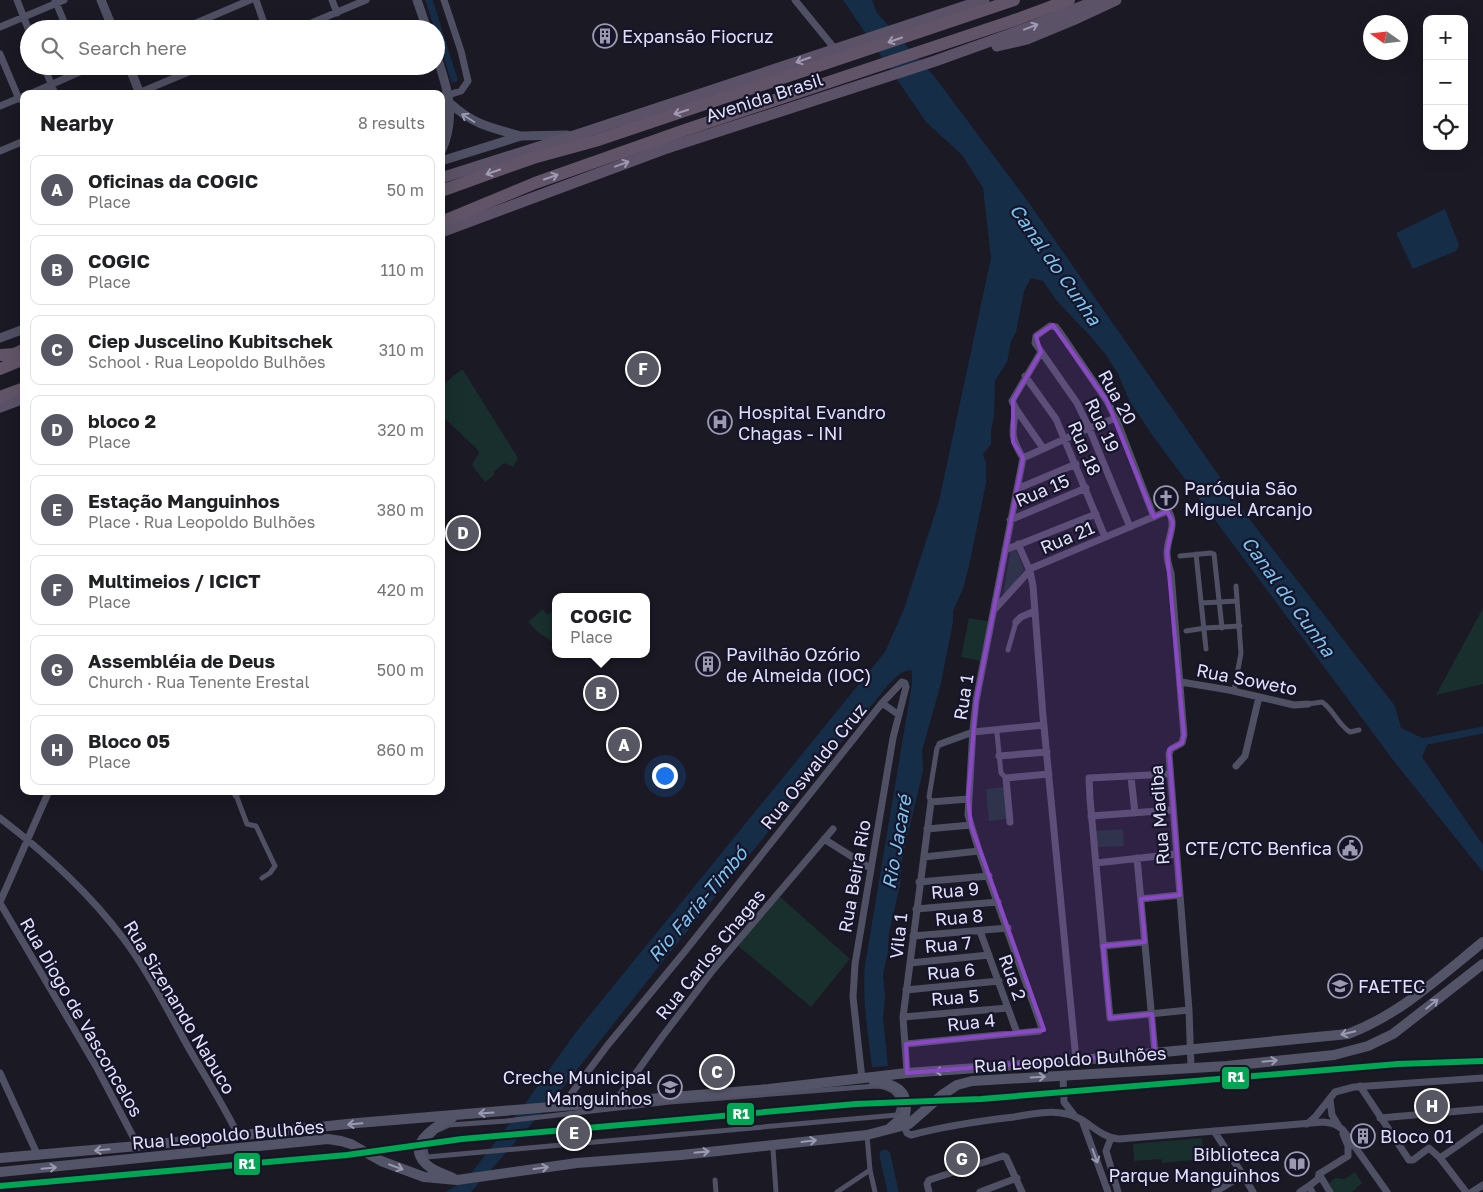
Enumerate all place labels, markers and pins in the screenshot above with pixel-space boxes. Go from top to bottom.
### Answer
building icon: Expansão Fiocruz [592,23,618,49]
place label: Expansão Fiocruz [622,25,773,47]
pin: F [627,350,659,388]
place label: Hospital Evandro Chagas - INI [738,401,886,444]
hospital icon: Hospital Evandro Chagas - INI [707,409,733,435]
place label: Paróquia São Miguel Arcanjo [1184,477,1313,520]
church icon: Paróquia São Miguel Arcanjo [1153,485,1179,511]
pin: D [447,514,479,552]
place label: Pavilhão Ozório de Almeida (IOC) [726,643,871,686]
building icon: Pavilhão Ozório de Almeida (IOC) [695,651,721,677]
pin: B [585,674,617,712]
pin: A [608,726,640,764]
public building icon: CTE/CTC Benfica [1337,835,1363,861]
place label: CTE/CTC Benfica [1185,837,1332,859]
school or university icon: FAETEC [1327,973,1353,999]
place label: FAETEC [1358,975,1425,997]
pin: C [701,1053,733,1091]
place label: Creche Municipal Manguinhos [503,1066,652,1109]
school or university icon: Creche Municipal Manguinhos [657,1074,683,1100]
pin: H [1416,1087,1448,1125]
pin: E [558,1114,590,1152]
building icon: Bloco 01 [1350,1123,1376,1149]
place label: Bloco 01 [1380,1125,1454,1147]
pin: G [946,1140,978,1178]
place label: Biblioteca Parque Manguinhos [1108,1143,1280,1186]
library icon: Biblioteca Parque Manguinhos [1284,1151,1310,1177]

